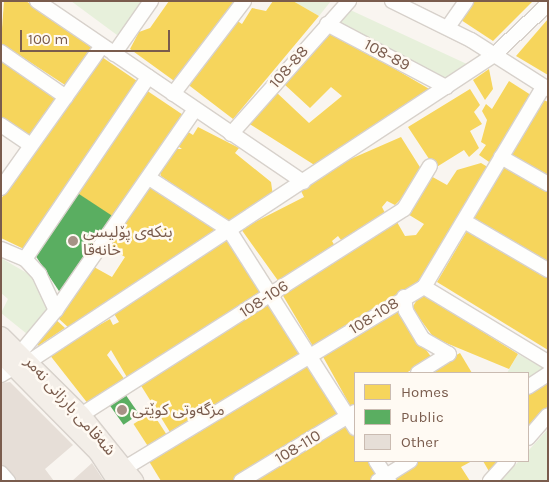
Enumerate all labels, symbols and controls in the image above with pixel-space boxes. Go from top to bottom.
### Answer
scale bar [22,20,172,52]
text: 100 m [28,30,68,48]
street label: 108-89 [361,35,413,75]
street label: 108-88 [265,42,313,92]
place label: بنکەی پۆلیسی خانەقا [83,222,172,260]
marker: بنکەی پۆلیسی خانەقا [67,235,79,247]
street label: 108-106 [236,276,292,322]
street label: 108-108 [346,293,402,339]
street label: شەقامی بارزانی نەمر [20,352,120,460]
legend [354,372,529,462]
text: Homes [401,383,449,401]
place label: مزگەوتی کوێتی [132,400,225,420]
marker: مزگەوتی کوێتی [116,404,128,416]
text: Public [401,408,444,426]
street label: 108-110 [272,426,324,468]
text: Other [401,433,439,451]

